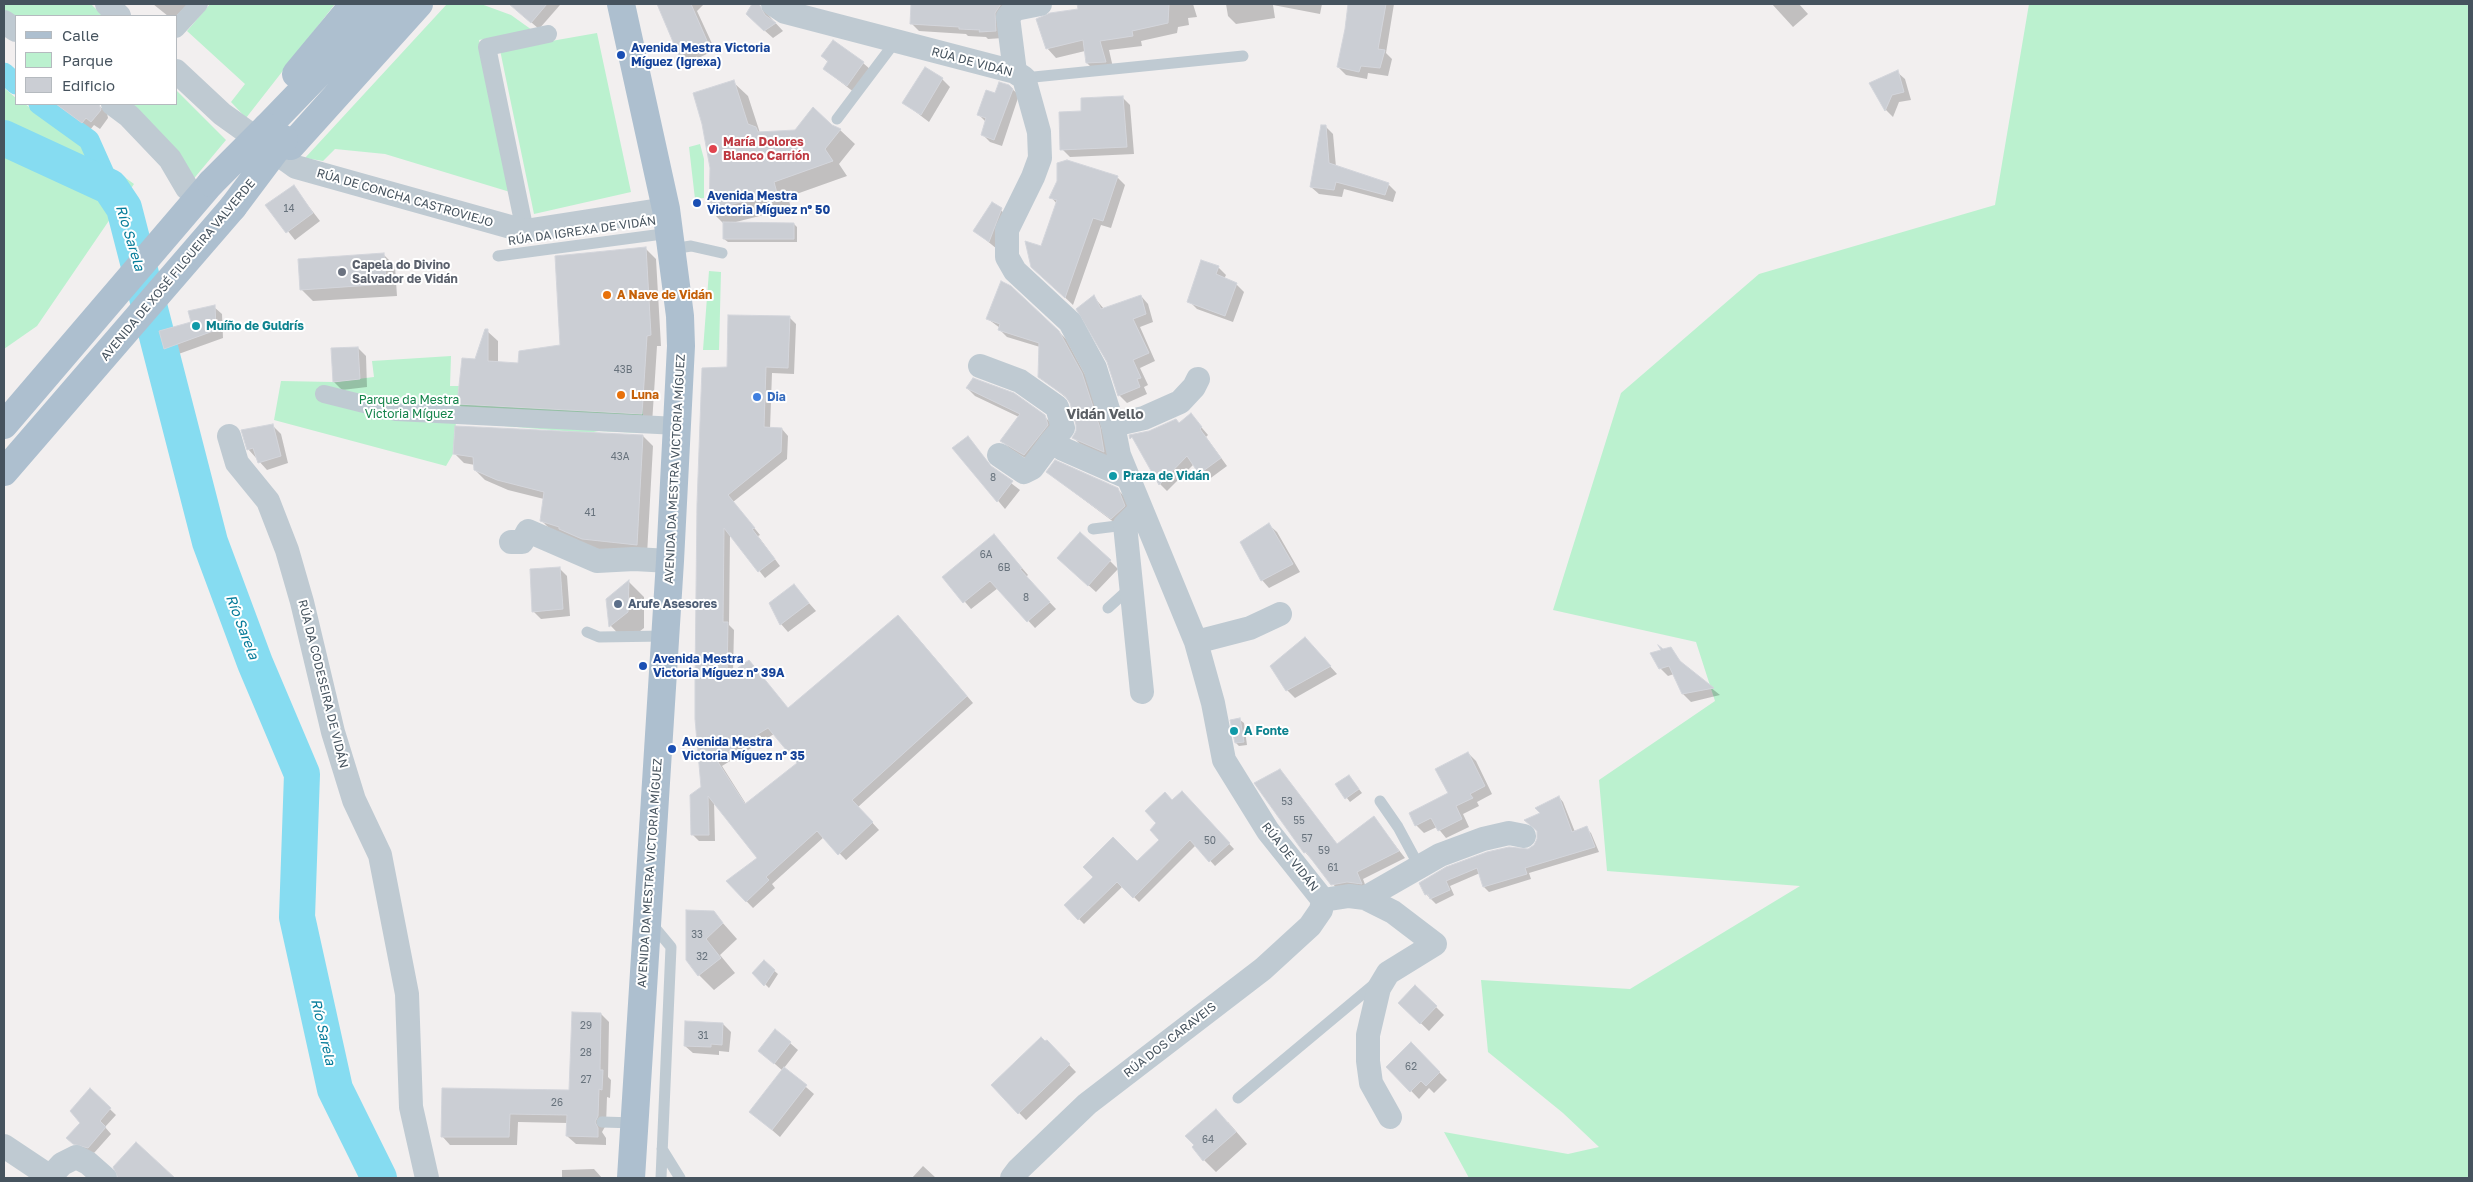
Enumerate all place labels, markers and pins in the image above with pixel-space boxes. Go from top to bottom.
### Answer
place label: Avenida Mestra Victoria Míguez (Igrexa) [631,41,770,69]
marker: Avenida Mestra Victoria Míguez (Igrexa) [615,49,627,61]
place label: María Dolores Blanco Carrión [723,135,809,163]
marker: María Dolores Blanco Carrión [707,143,719,155]
place label: Avenida Mestra Victoria Míguez nº 50 [707,189,830,217]
marker: Avenida Mestra Victoria Míguez nº 50 [691,197,703,209]
place label: Capela do Divino Salvador de Vidán [352,258,458,286]
marker: Capela do Divino Salvador de Vidán [336,266,348,278]
place label: A Nave de Vidán [617,288,712,302]
marker: A Nave de Vidán [601,289,613,301]
place label: Muíño de Guldrís [206,319,304,333]
marker: Muíño de Guldrís [190,320,202,332]
place label: Luna [631,388,659,402]
marker: Luna [615,389,627,401]
place label: Dia [767,390,786,404]
marker: Dia [751,391,763,403]
place label: Praza de Vidán [1123,469,1209,483]
marker: Praza de Vidán [1107,470,1119,482]
place label: Arufe Asesores [628,597,717,611]
marker: Arufe Asesores [612,598,624,610]
place label: Avenida Mestra Victoria Míguez nº 39A [653,652,785,680]
marker: Avenida Mestra Victoria Míguez nº 39A [637,660,649,672]
place label: A Fonte [1244,724,1289,738]
marker: A Fonte [1228,725,1240,737]
place label: Avenida Mestra Victoria Míguez nº 35 [682,735,805,763]
marker: Avenida Mestra Victoria Míguez nº 35 [666,743,678,755]

